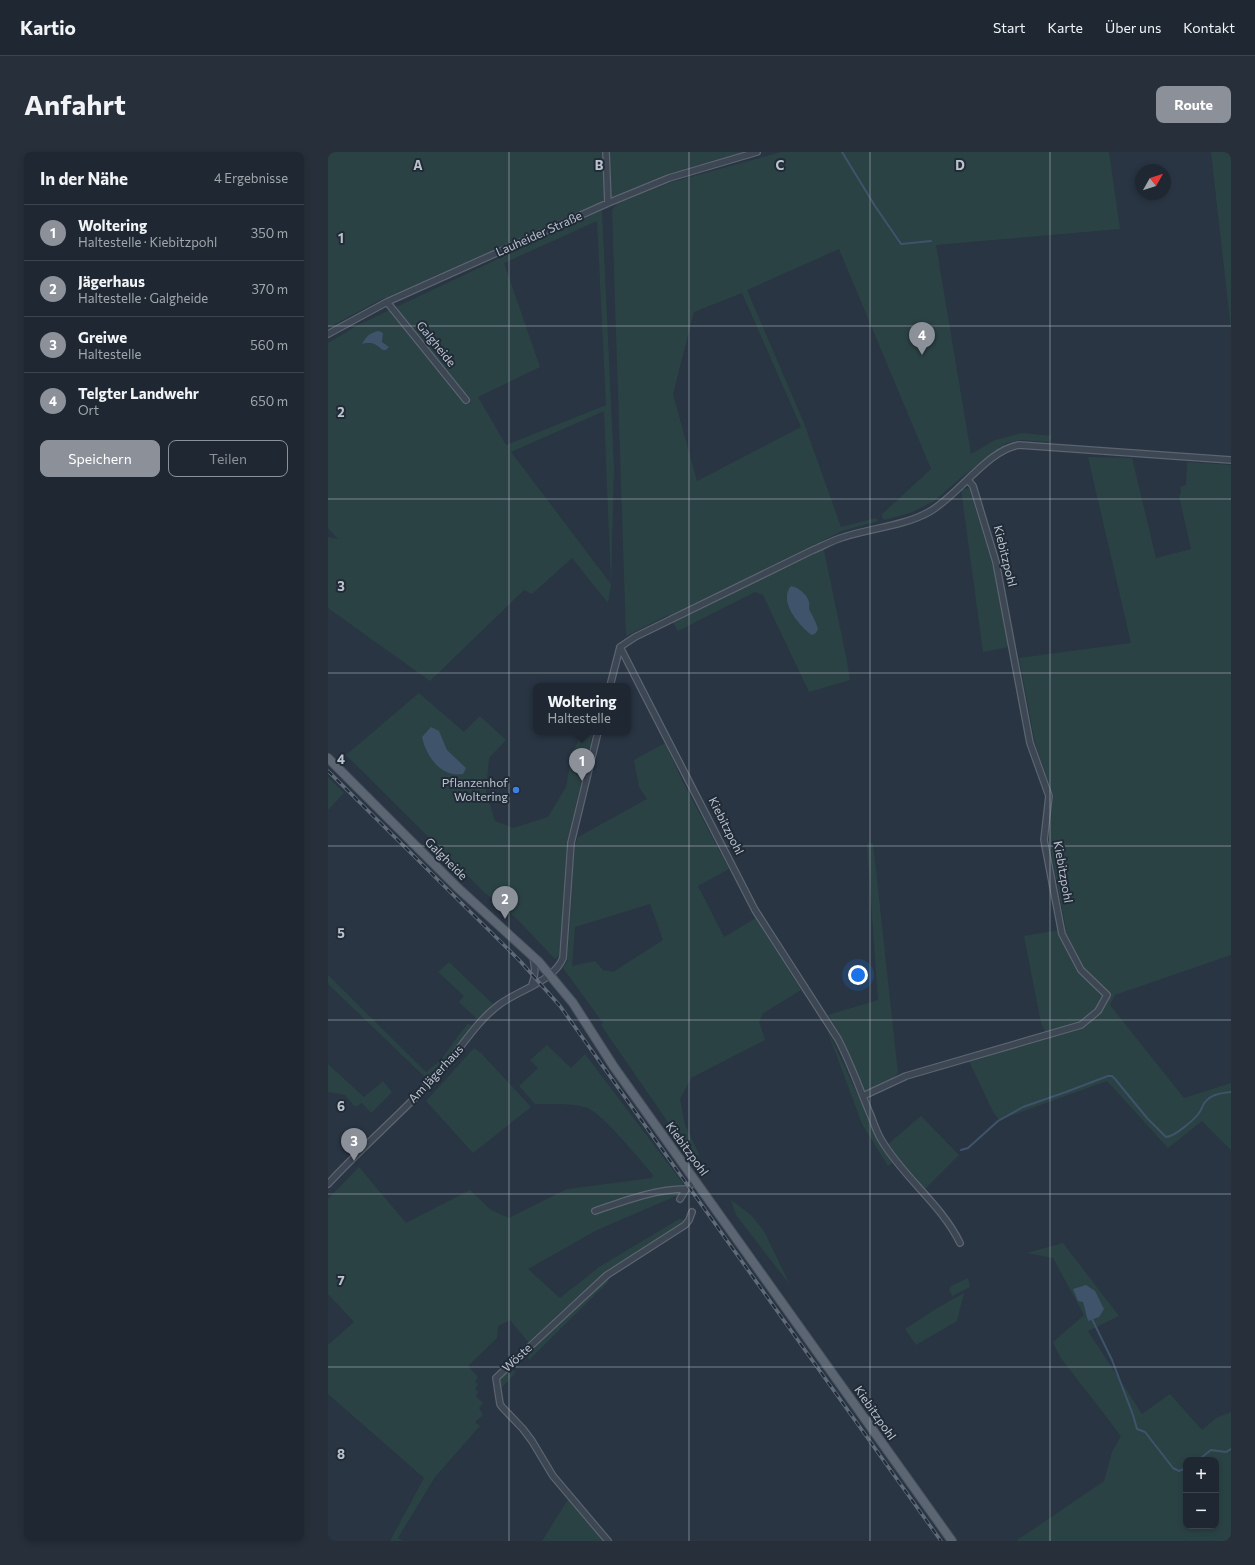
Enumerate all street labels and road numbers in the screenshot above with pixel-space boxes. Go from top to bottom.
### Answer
street label: Lauheider Straße [493,208,584,258]
street label: Galgheide [414,318,459,369]
street label: Kiebitzpohl [992,524,1020,588]
street label: Kiebitzpohl [706,794,747,857]
street label: Galgheide [423,834,471,882]
street label: Kiebitzpohl [1052,840,1076,904]
street label: Am Jägerhaus [405,1042,466,1106]
street label: Kiebitzpohl [664,1119,712,1178]
street label: Wöste [499,1340,534,1374]
street label: Kiebitzpohl [852,1383,900,1442]

